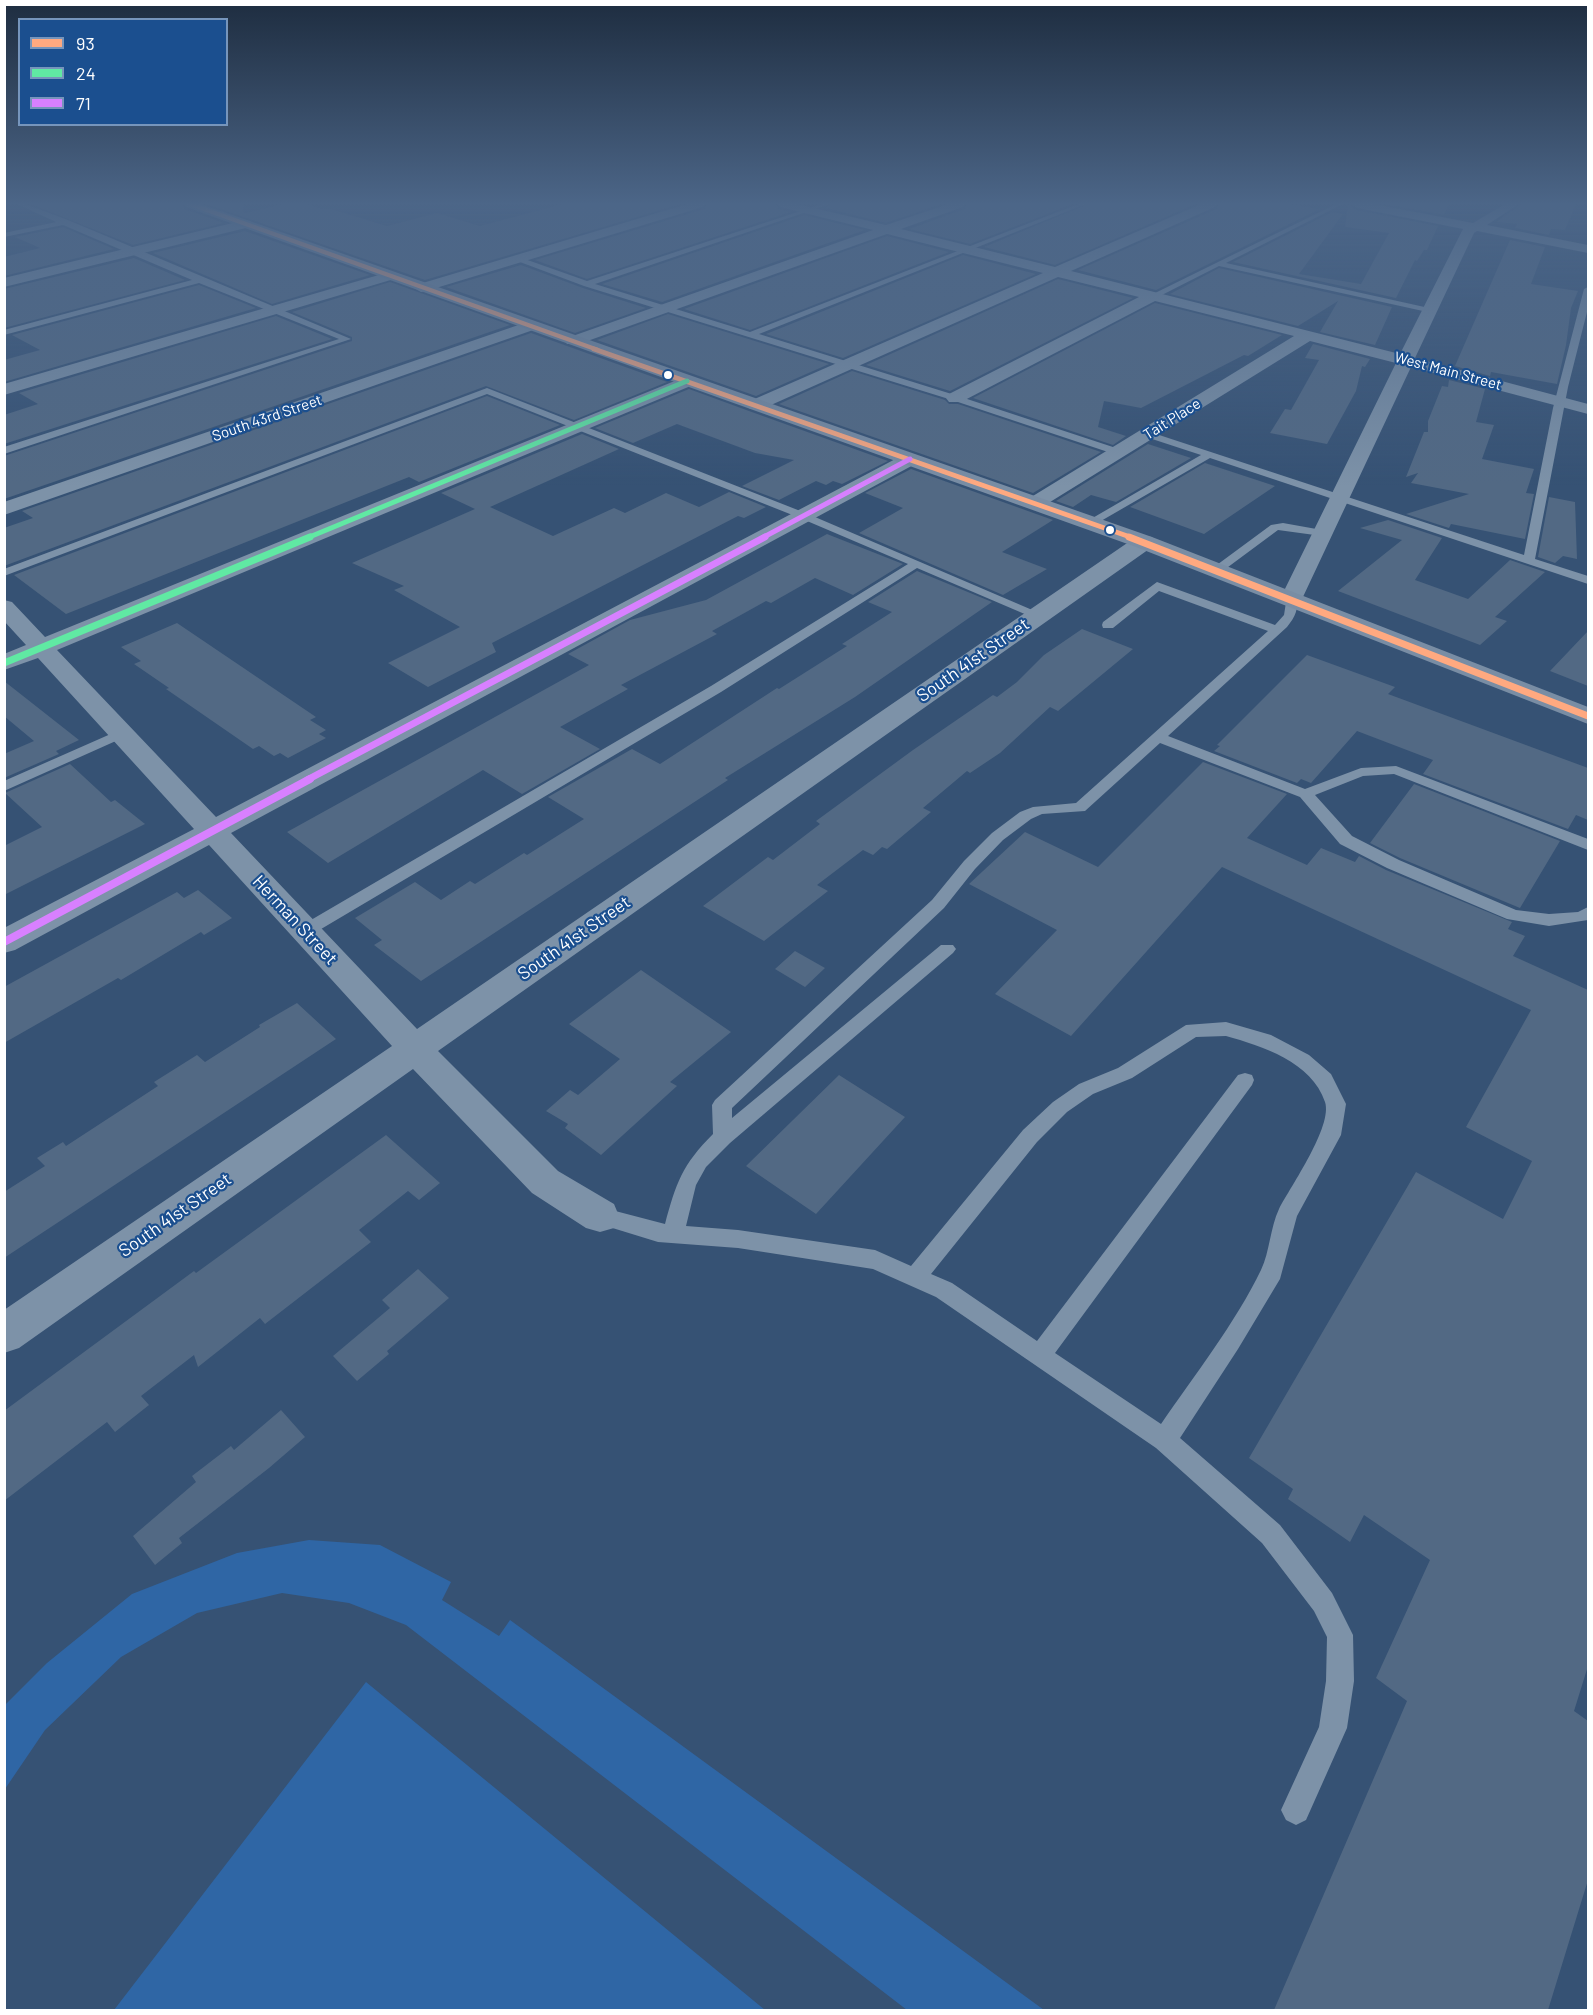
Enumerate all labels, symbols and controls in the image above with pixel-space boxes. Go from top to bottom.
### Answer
legend [18,18,228,126]
text: 93 [76,32,95,54]
text: 24 [76,62,96,84]
text: 71 [76,92,91,114]
street label: West Main Street [1392,348,1504,394]
unlabelled marker [662,369,674,381]
street label: South 43rd Street [210,391,324,445]
street label: Tait Place [1140,394,1204,444]
unlabelled marker [1104,524,1116,536]
street label: South 41st Street [913,613,1033,707]
street label: Herman Street [248,871,342,969]
street label: South 41st Street [514,891,634,985]
street label: South 41st Street [115,1168,235,1262]

